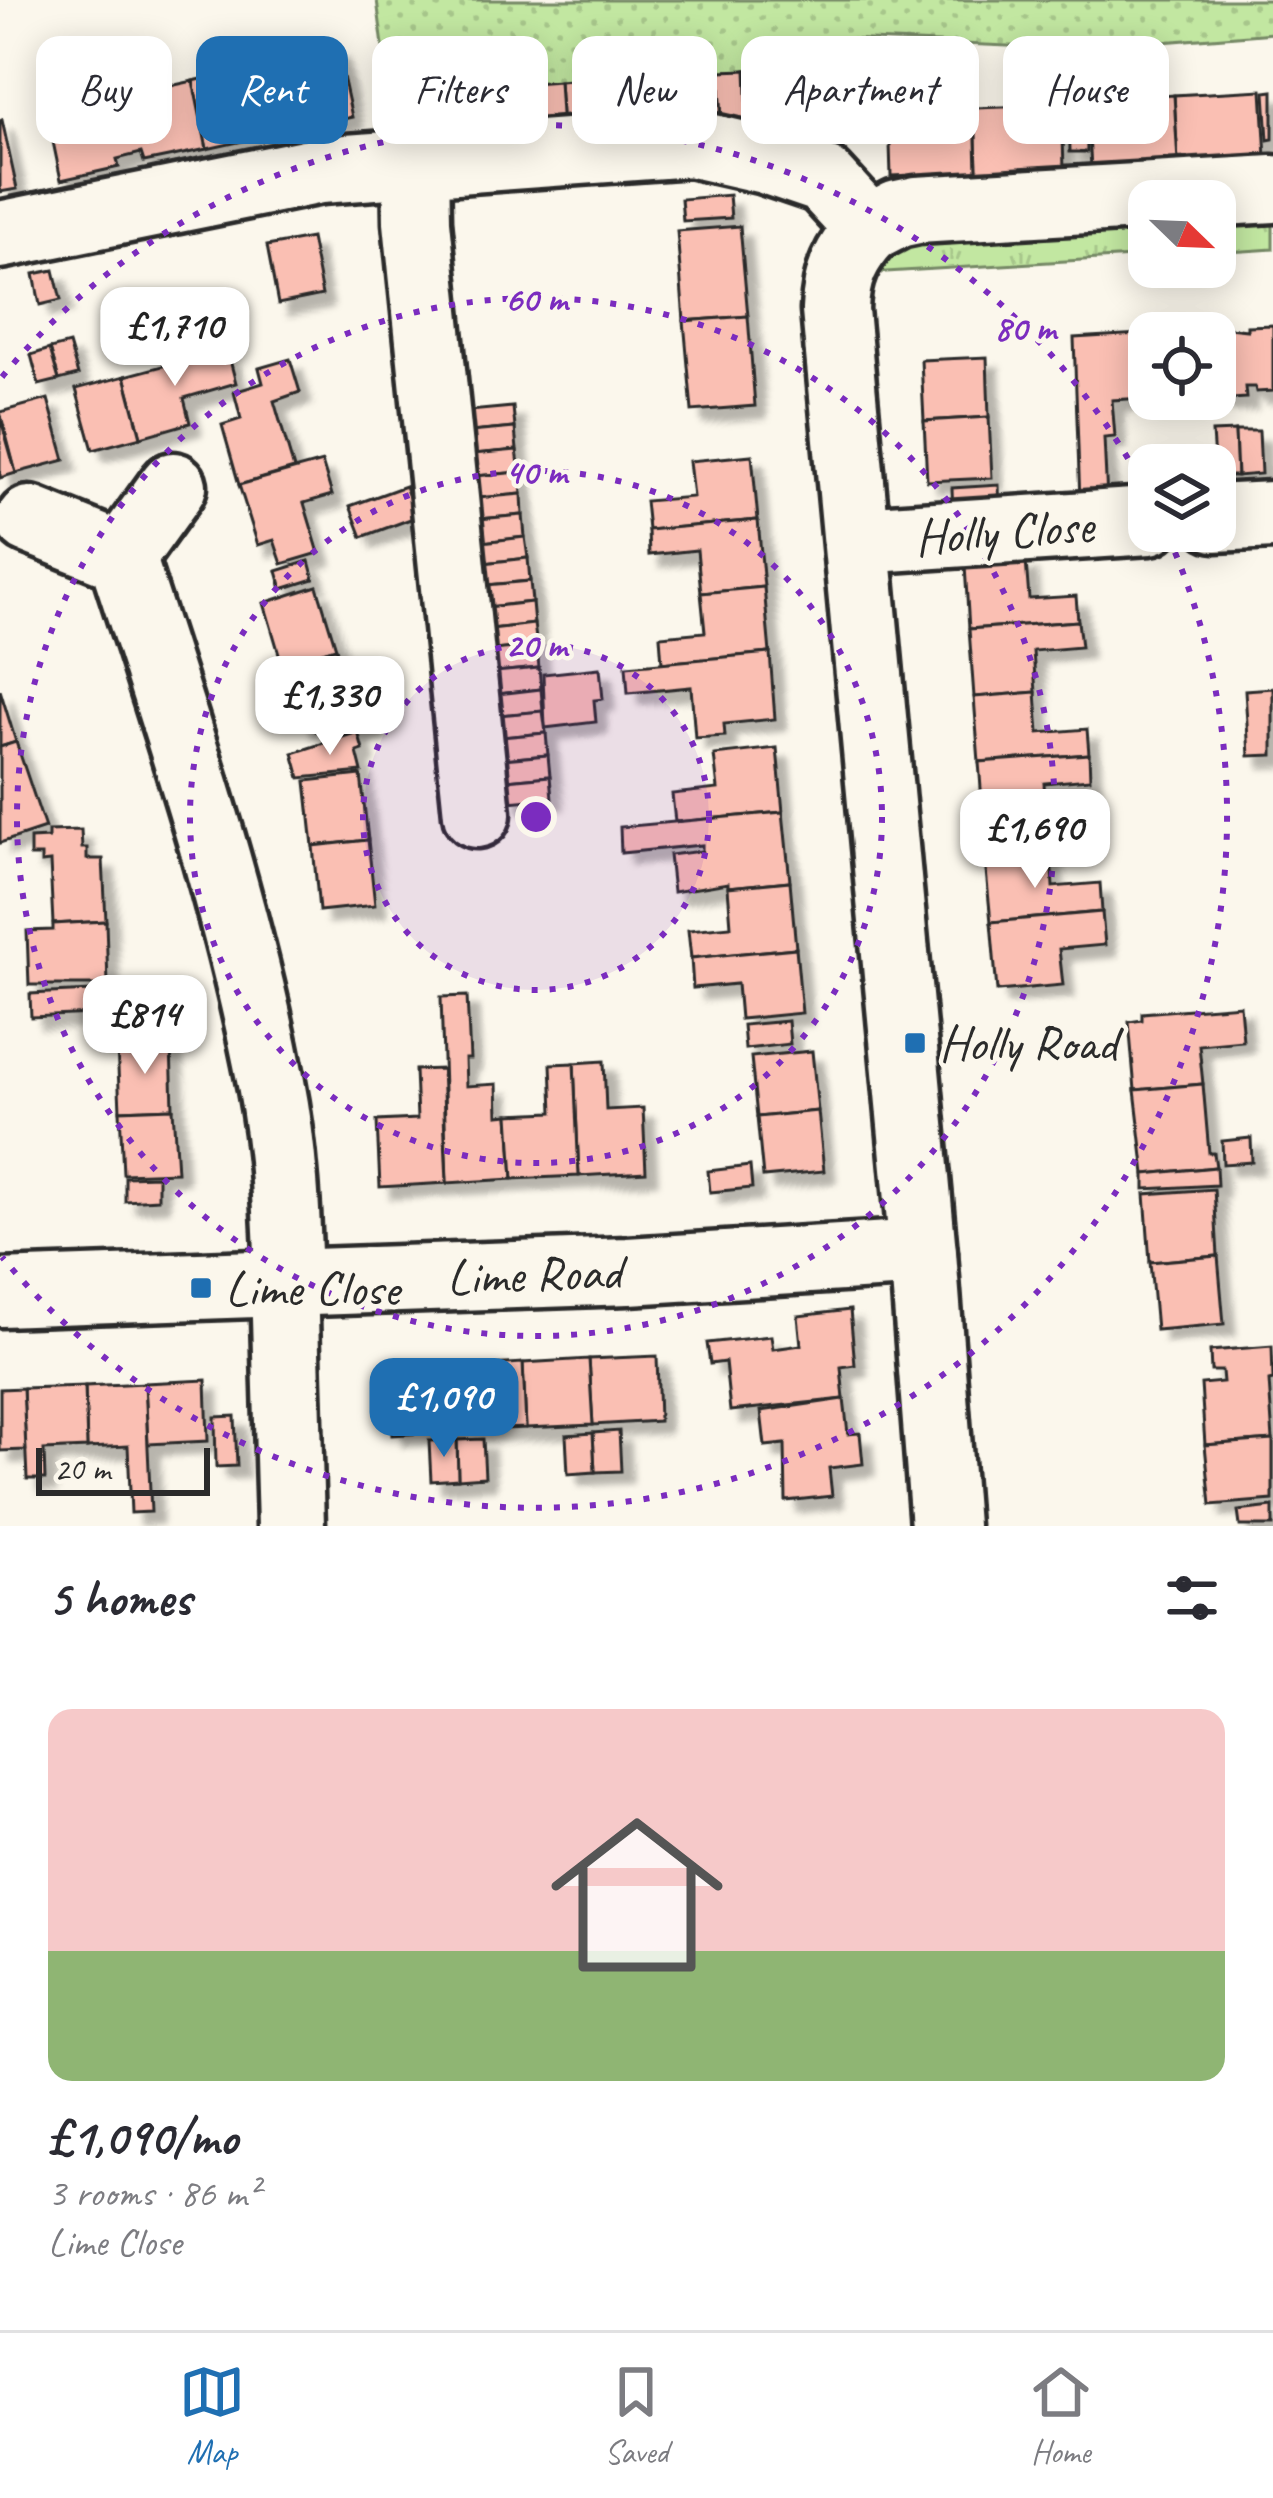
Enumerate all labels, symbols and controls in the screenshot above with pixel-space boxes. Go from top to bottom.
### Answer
chip: Buy [36,36,172,144]
chip: Rent [196,36,348,144]
chip: Filters [372,36,548,144]
chip: New [572,36,717,144]
chip: Apartment [741,36,979,144]
chip: House [1003,36,1169,144]
north arrow [1128,180,1236,288]
map controls [1128,180,1236,552]
text: 60 m [505,276,571,322]
pin: £1,710 [77,287,273,389]
text: £1,710 [127,301,223,350]
text: 80 m [994,305,1059,351]
button: locate [1128,312,1236,420]
button: layers [1128,444,1236,552]
text: 40 m [505,449,570,495]
street label: Holly Close [913,493,1099,569]
text: 20 m [505,622,570,668]
pin: £1,330 [232,656,428,758]
text: £1,330 [282,670,378,719]
pin: £1,690 [937,789,1133,891]
centre of rings [515,796,557,838]
text: £1,690 [987,803,1083,852]
pin: £814 [74,975,216,1077]
text: £814 [110,989,180,1038]
place label: Holly Road [939,1011,1124,1075]
marker: Holly Road [902,1030,928,1056]
street label: Lime Road [445,1239,631,1309]
place label: Lime Close [225,1256,403,1320]
marker: Lime Close [188,1275,214,1301]
pin: £1,090 [346,1358,542,1460]
text: £1,090 [396,1372,492,1421]
scale bar [36,1442,210,1495]
text: 20 m [54,1448,110,1490]
icon: filters [1159,1565,1225,1631]
text: 5 homes [48,1566,191,1630]
icon: home [529,1787,745,2003]
text: £1,090/mo [48,2105,238,2169]
text: 3 rooms · 86 m² [48,2169,259,2218]
text: Lime Close [48,2218,181,2267]
tab: Map [179,2359,245,2473]
tab: Saved [603,2359,669,2473]
tab: Home [1028,2359,1094,2473]

